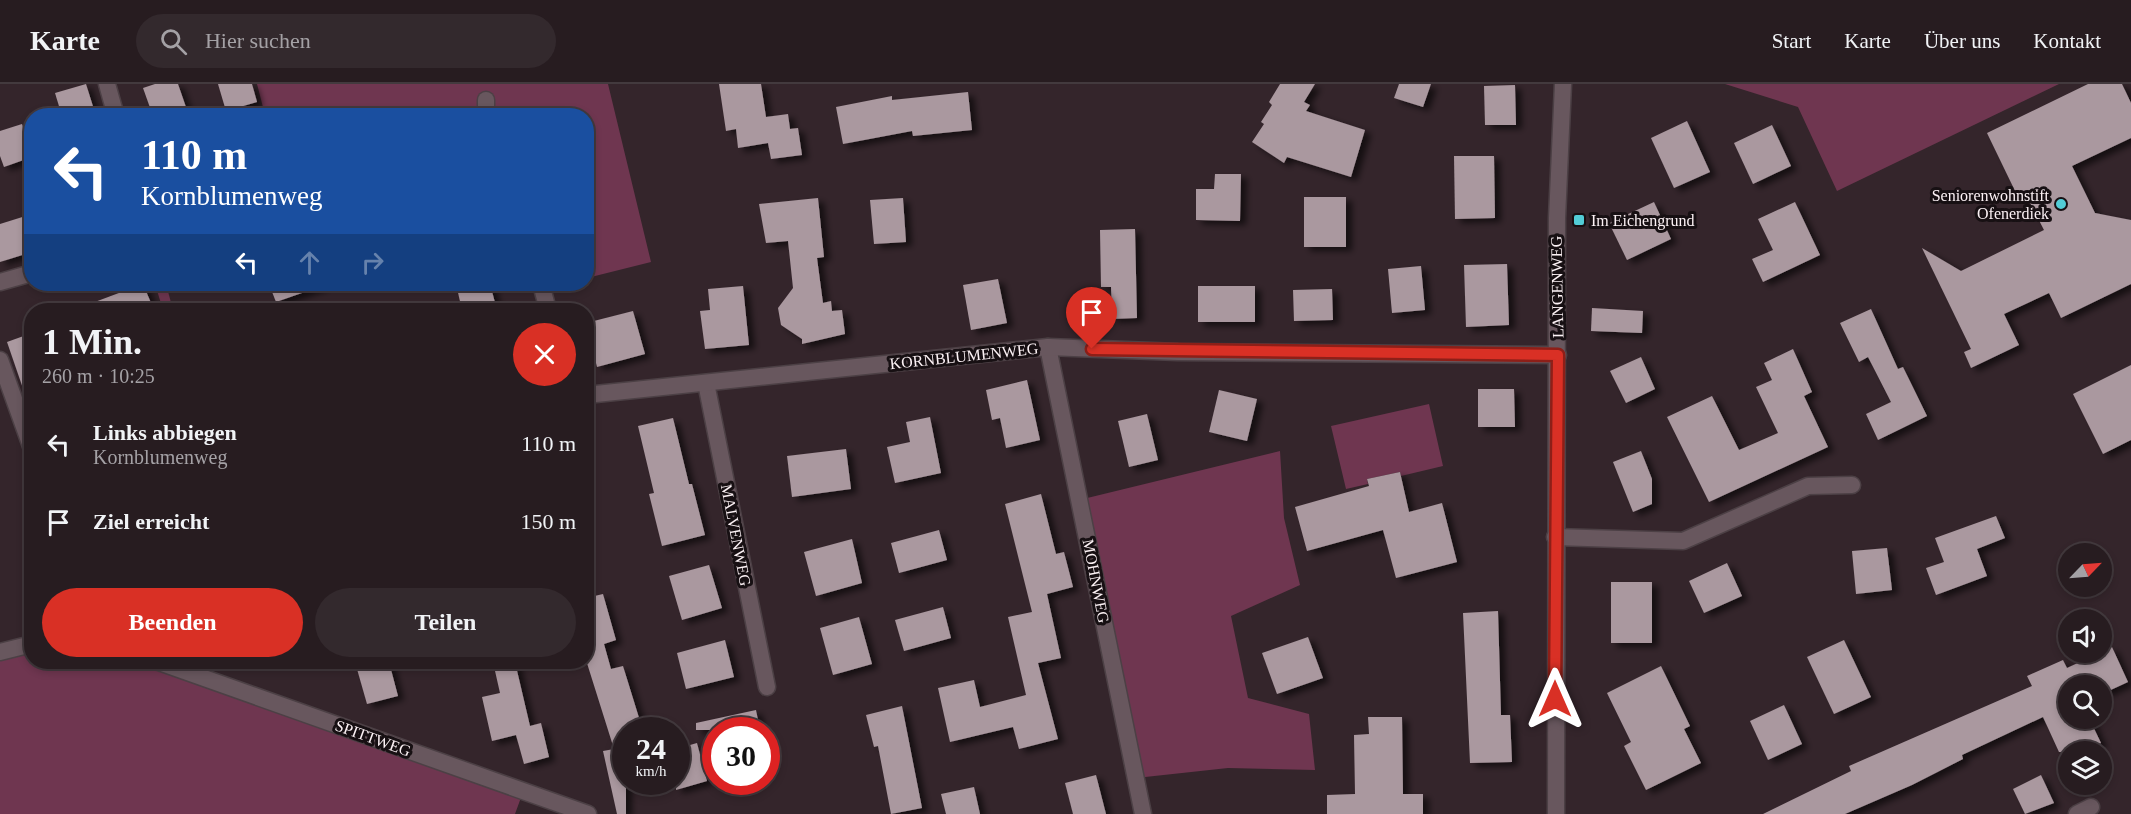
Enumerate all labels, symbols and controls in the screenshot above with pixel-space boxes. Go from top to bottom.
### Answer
search box [136,14,556,68]
text: Karte [30,25,100,56]
icon: search [157,25,190,58]
text: Hier suchen [205,28,311,53]
text: Start [1772,29,1811,53]
text: Karte [1844,29,1891,53]
text: Über uns [1924,29,2000,53]
text: Kontakt [2033,29,2101,53]
icon: left [42,132,120,210]
text: 110 m [141,132,247,178]
text: Kornblumenweg [141,181,322,211]
place label: Seniorenwohnstift Ofenerdiek [1932,187,2050,222]
marker: Seniorenwohnstift Ofenerdiek [2054,197,2068,211]
place label: Im Eichengrund [1591,212,1695,230]
marker: Im Eichengrund [1572,213,1586,227]
street label: LANGENWEG [1548,235,1566,338]
icon: left [230,246,263,279]
icon: ahead [293,246,326,279]
icon: right [356,246,389,279]
pin [1066,287,1117,349]
icon: arrive [1075,296,1108,329]
text: 1 Min. [42,322,142,362]
button: close [513,323,576,386]
street label: KORNBLUMENWEG [889,340,1040,372]
text: 260 m · 10:25 [42,365,155,387]
text: Links abbiegen [93,420,237,445]
icon: left [42,428,75,461]
text: 110 m [521,431,576,456]
text: Kornblumenweg [93,446,227,468]
street label: MALVENWEG [718,483,754,588]
icon: arrive [42,506,75,539]
text: Ziel erreicht [93,509,209,534]
text: 150 m [520,509,576,534]
street label: MOHNWEG [1080,537,1113,625]
north arrow [2058,543,2112,597]
map controls [2058,543,2112,795]
button: Beenden [42,588,303,657]
button: Teilen [315,588,576,657]
button: sound [2058,609,2112,663]
position arrow [1523,667,1587,731]
button: search [2058,675,2112,729]
street label: SPITTWEG [333,716,413,760]
speed limit sign: 30 [702,717,780,795]
text: 24 [636,732,666,765]
button: layers [2058,741,2112,795]
text: km/h [636,763,666,779]

